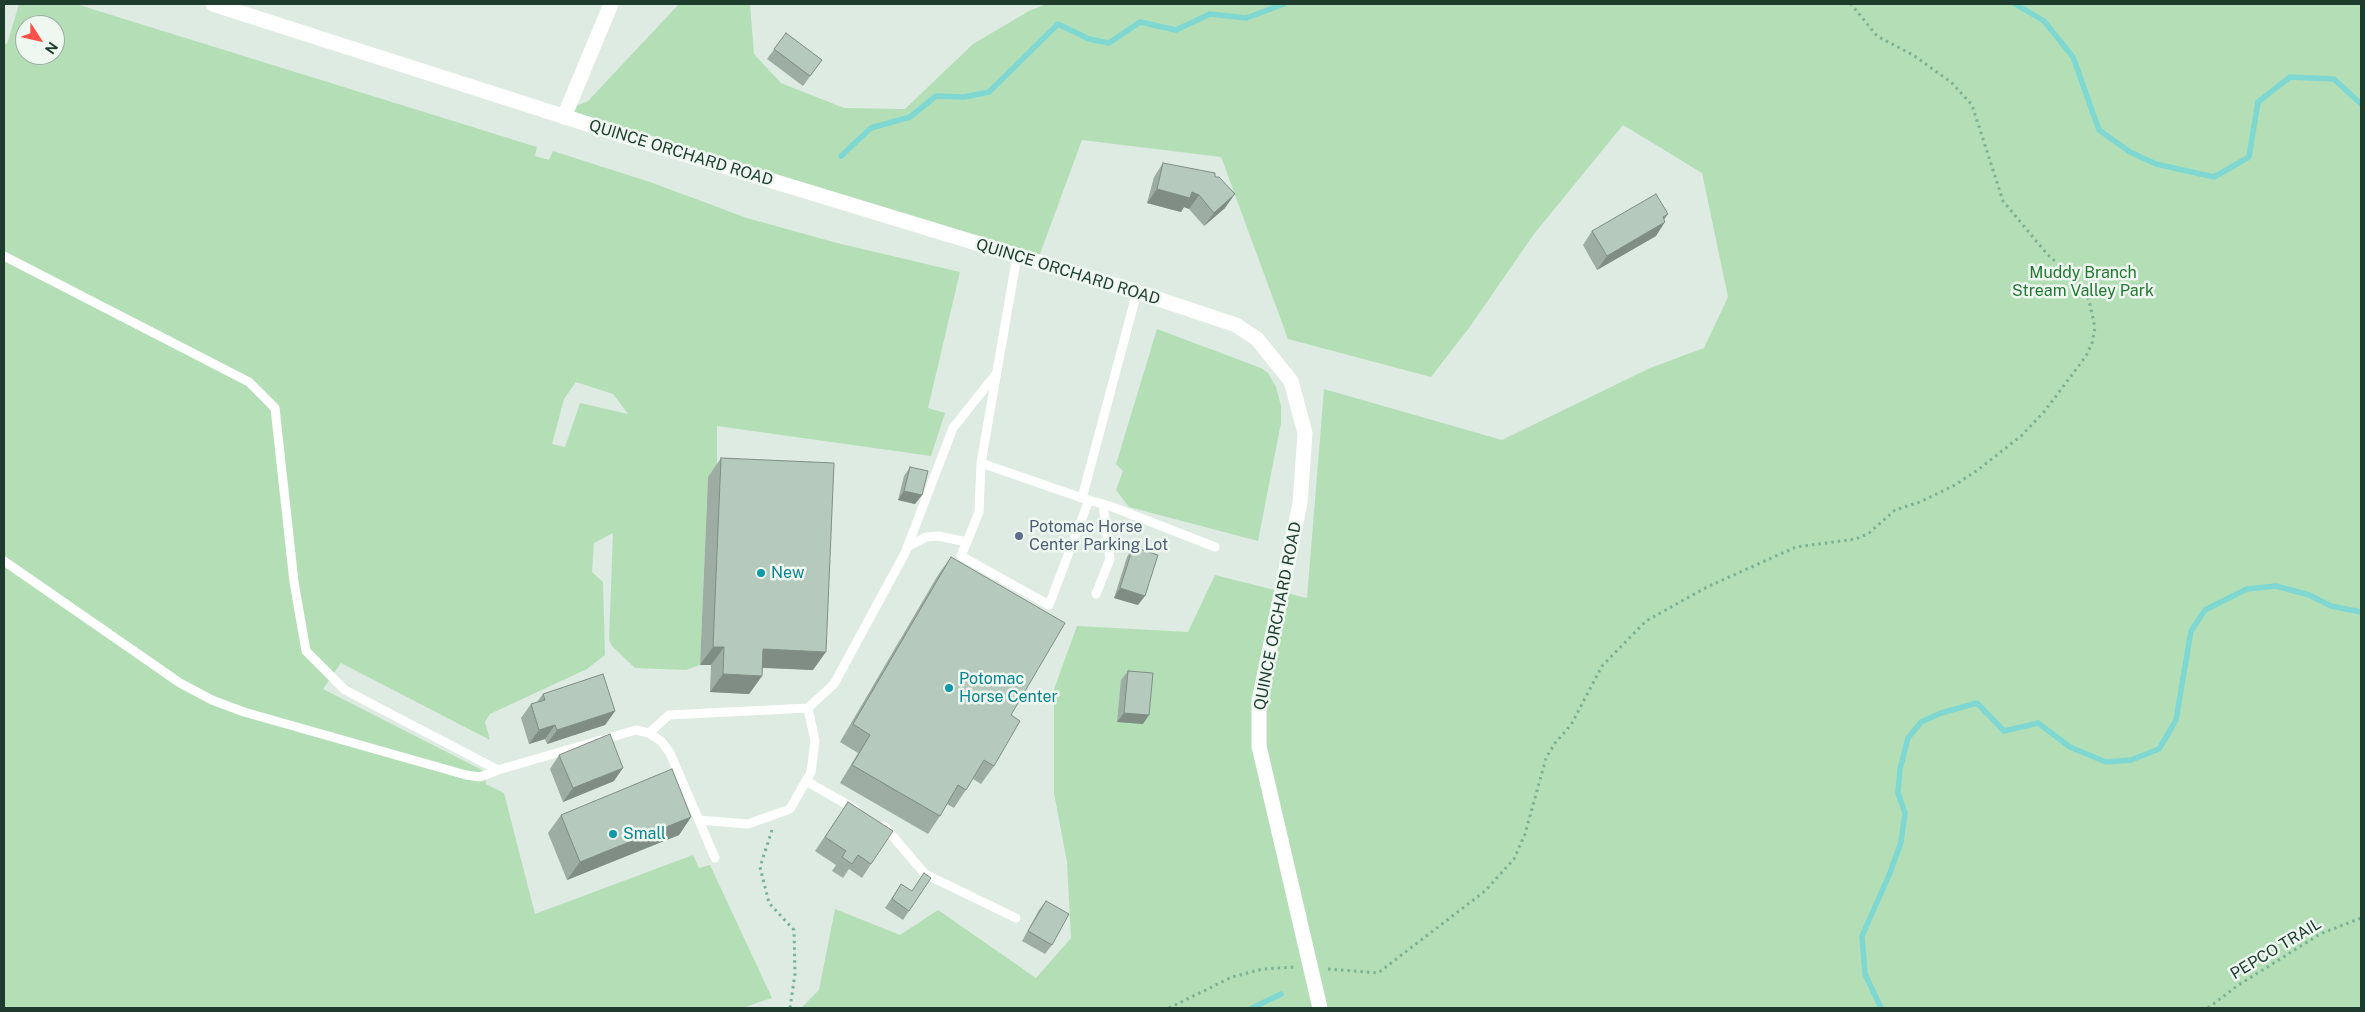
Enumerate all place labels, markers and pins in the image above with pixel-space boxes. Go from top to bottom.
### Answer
place label: Potomac Horse Center Parking Lot [1029,517,1168,555]
marker: Potomac Horse Center Parking Lot [1013,530,1025,542]
place label: New [771,563,804,583]
marker: New [755,567,767,579]
place label: Potomac Horse Center [959,669,1058,707]
marker: Potomac Horse Center [943,682,955,694]
place label: Small [623,824,666,844]
marker: Small [607,828,619,840]

